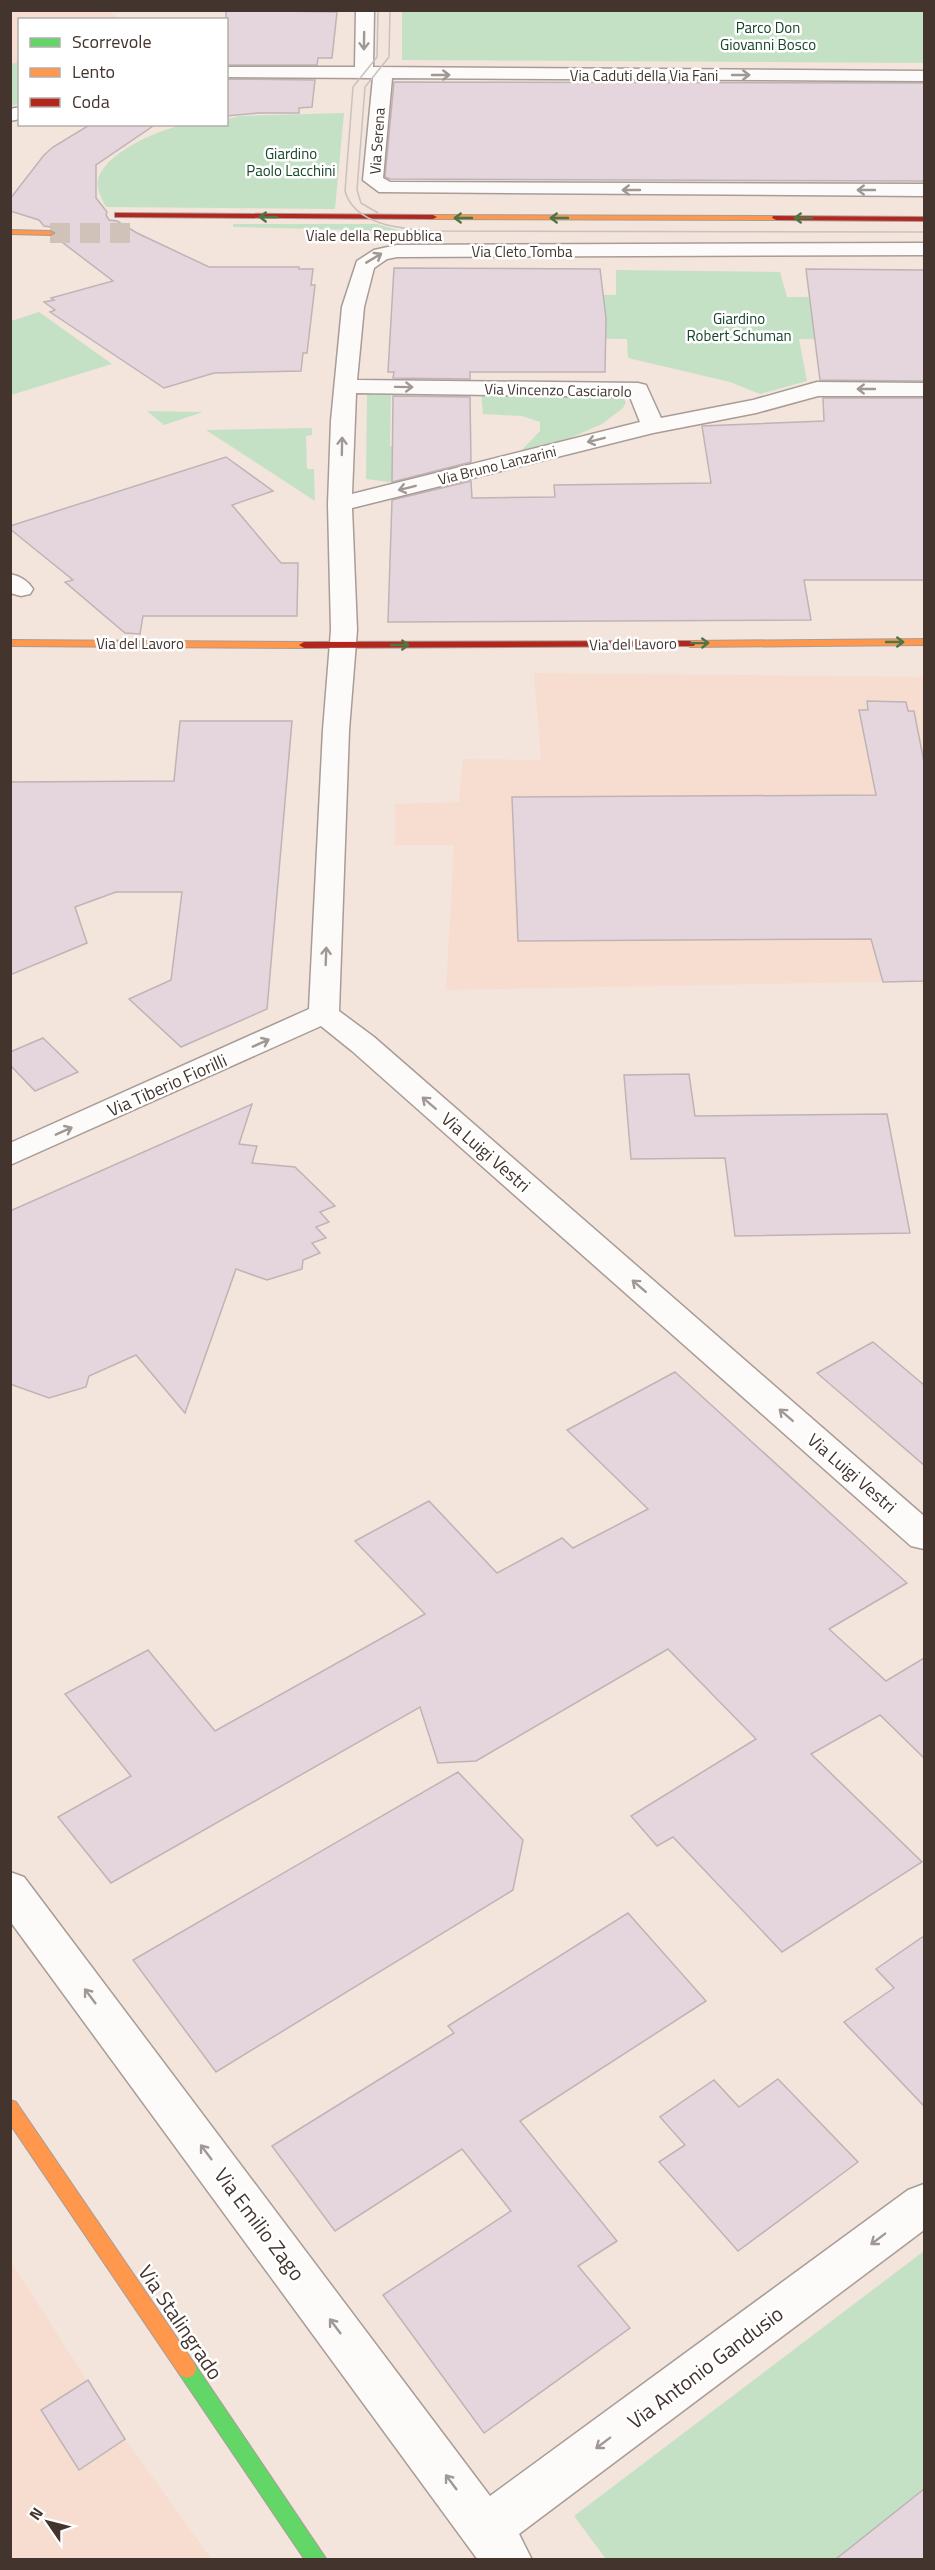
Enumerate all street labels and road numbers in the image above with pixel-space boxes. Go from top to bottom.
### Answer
street label: Via Caduti della Via Fani [570,64,718,87]
street label: Via Serena [363,106,391,175]
street label: Viale della Repubblica [306,224,443,247]
street label: Via Cleto Tomba [472,240,573,263]
street label: Via Vincenzo Casciarolo [484,377,632,403]
street label: Via Bruno Lanzarini [435,439,559,491]
street label: Via del Lavoro [96,632,184,655]
street label: Via del Lavoro [589,632,677,656]
street label: Via Tiberio Fiorilli [103,1047,231,1123]
street label: Via Luigi Vestri [435,1106,537,1198]
street label: Via Luigi Vestri [801,1427,903,1519]
street label: Via Emilio Zago [207,2161,313,2287]
street label: Via Stalingrado [131,2258,231,2386]
street label: Via Antonio Gandusio [620,2298,790,2436]

